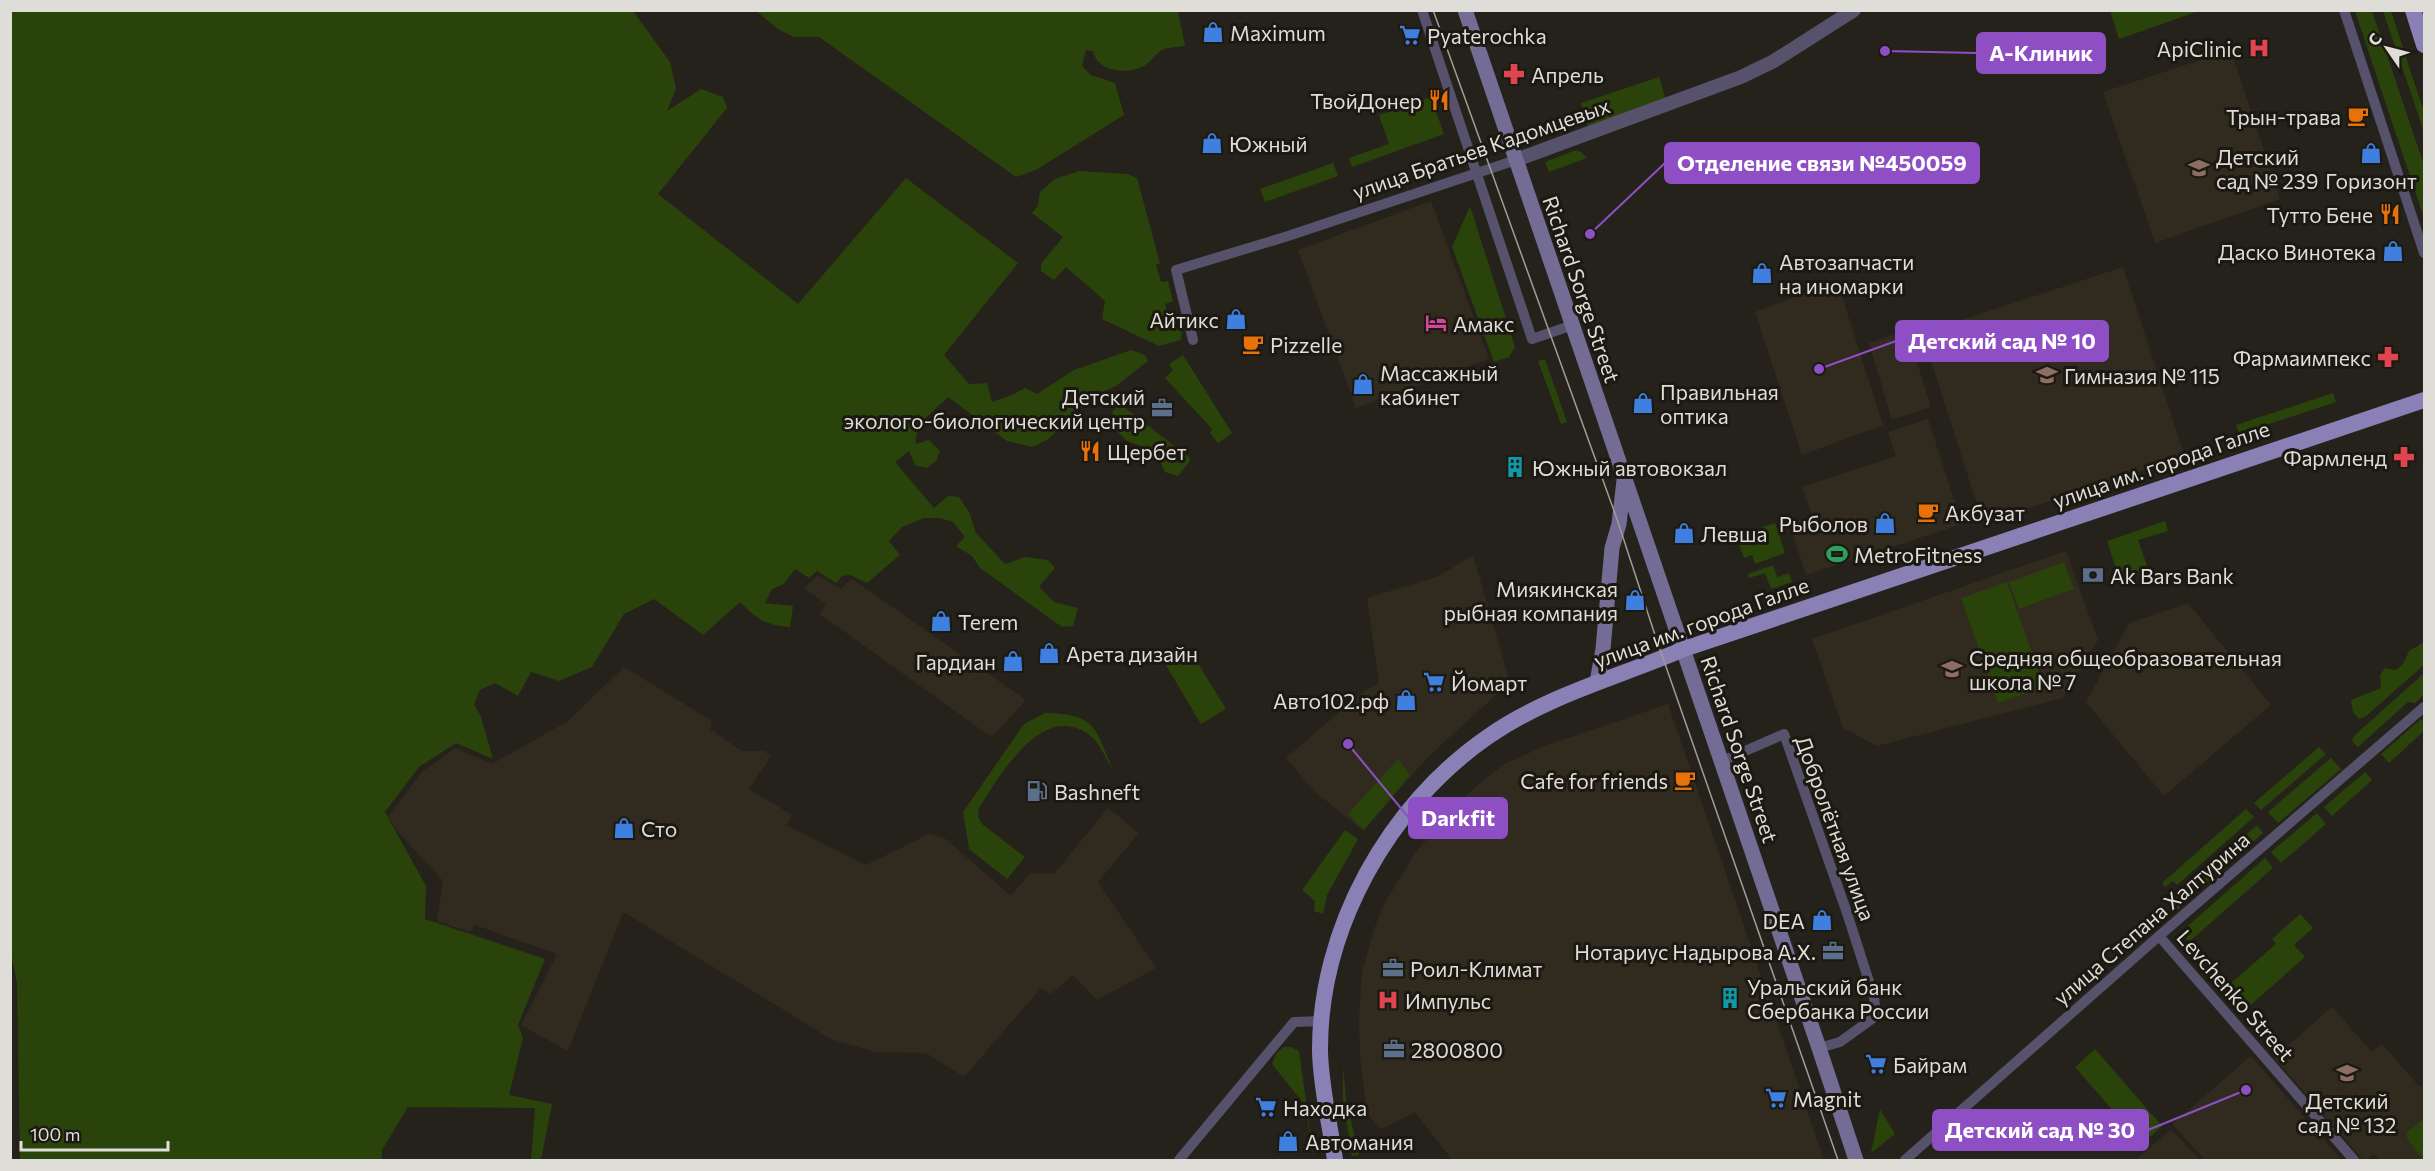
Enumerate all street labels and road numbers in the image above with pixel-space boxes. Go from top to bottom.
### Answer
street label: улица Братьев Кадомцевых [1349,92,1613,204]
street label: Richard Sorge Street [1538,192,1626,386]
street label: улица им. города Галле [2050,415,2272,513]
street label: улица им. города Галле [1590,571,1812,673]
street label: Richard Sorge Street [1696,652,1784,846]
street label: Добролётная улица [1791,732,1881,924]
street label: улица Степана Халтурина [2048,826,2254,1010]
street label: Levchenko Street [2172,924,2300,1066]

